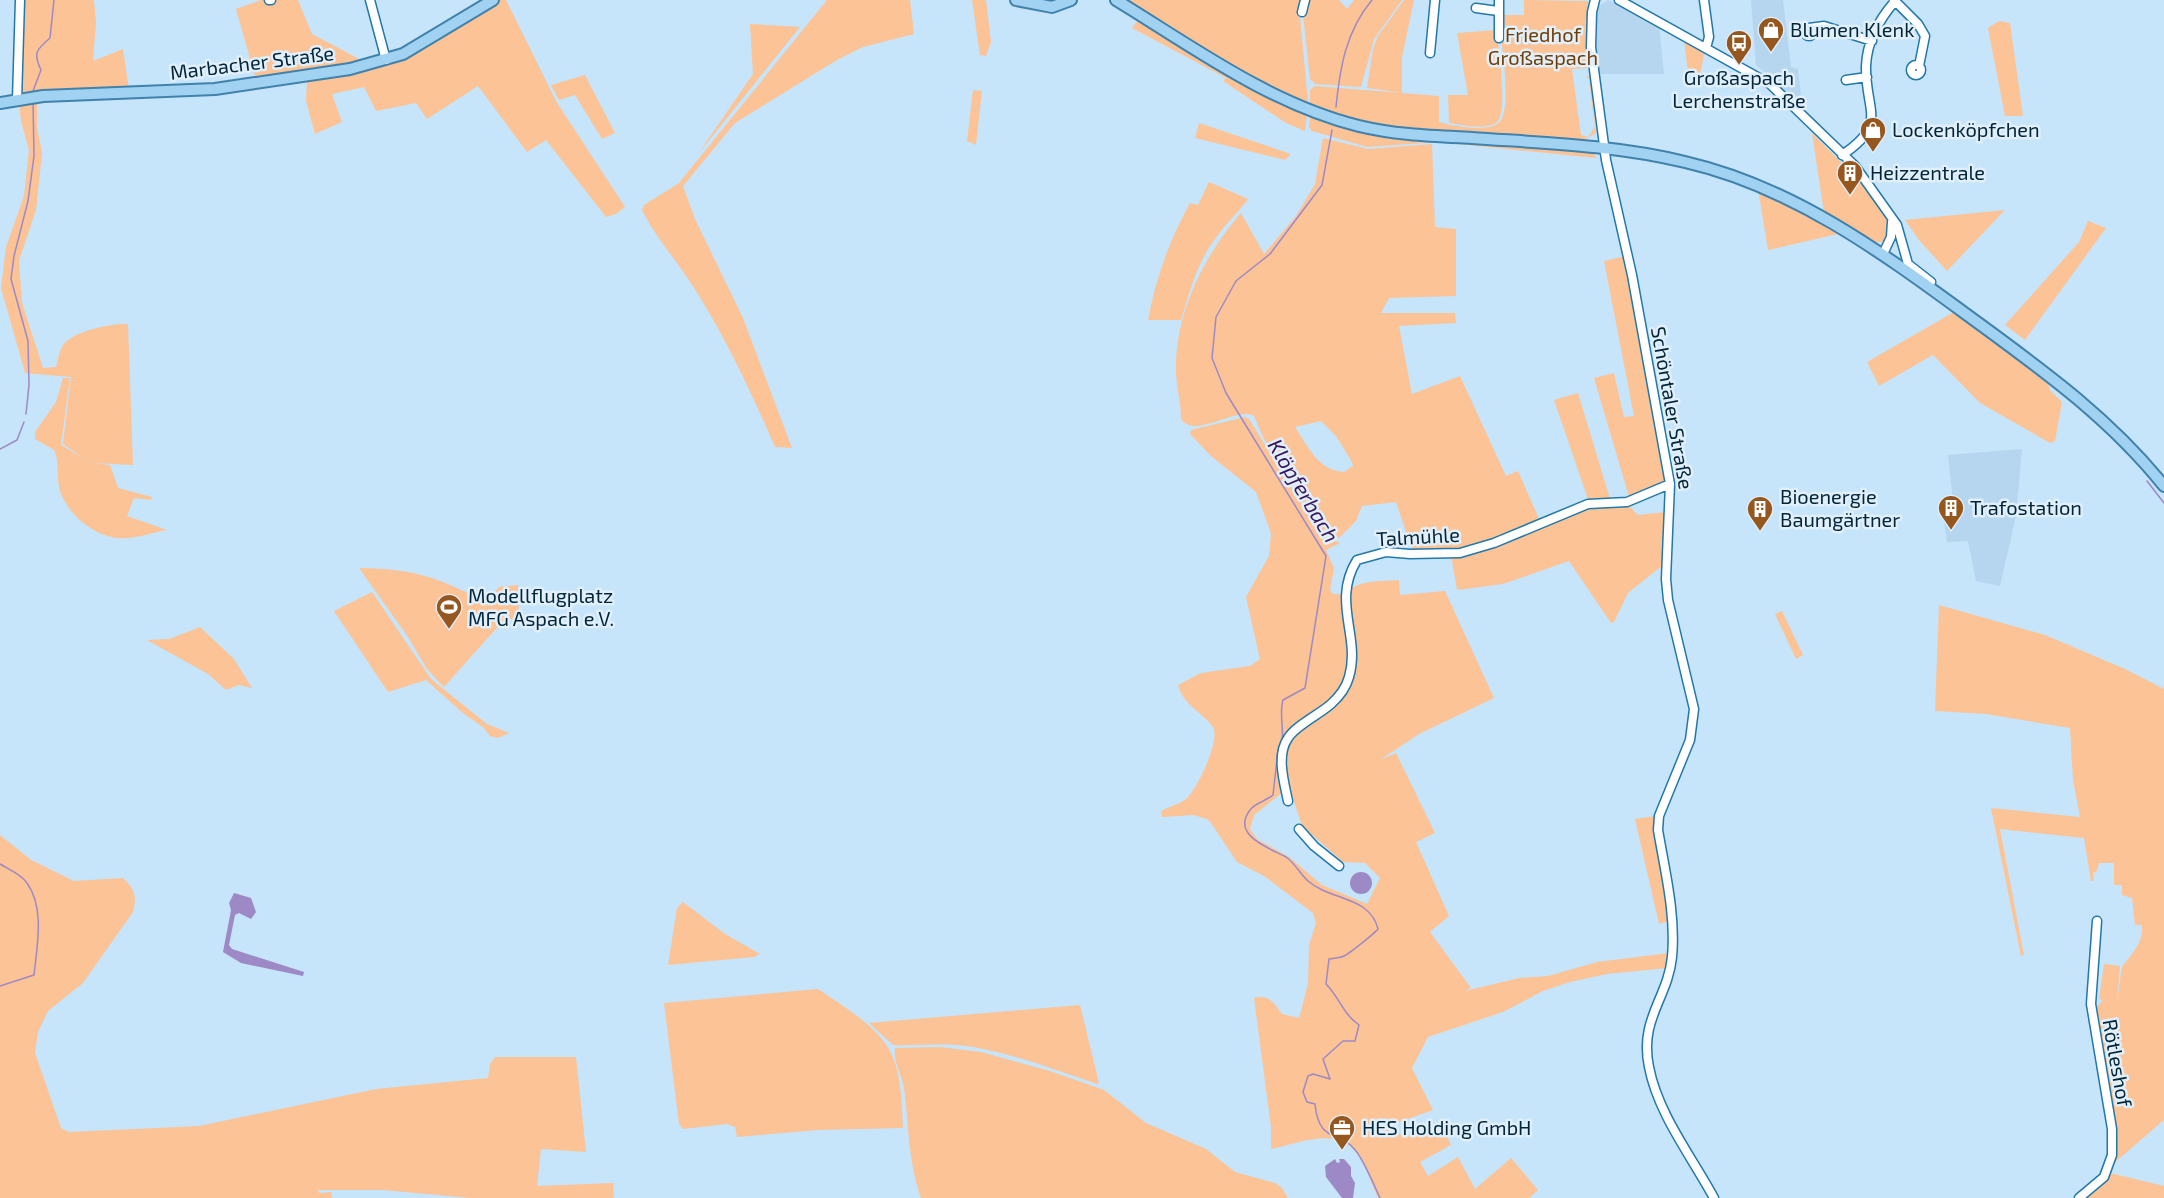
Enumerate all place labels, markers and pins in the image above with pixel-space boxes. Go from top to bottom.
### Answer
shop icon: Blumen Klenk [1756,15,1786,53]
place label: Blumen Klenk [1790,17,1914,41]
bus stop icon: Großaspach Lerchenstraße [1724,28,1754,66]
place label: Großaspach Lerchenstraße [1672,65,1806,112]
shop icon: Lockenköpfchen [1858,115,1888,153]
place label: Lockenköpfchen [1892,117,2040,141]
building icon: Heizzentrale [1835,158,1865,196]
place label: Heizzentrale [1870,160,1985,184]
place label: Bioenergie Baumgärtner [1780,484,1900,531]
building icon: Trafostation [1936,493,1966,531]
building icon: Bioenergie Baumgärtner [1745,494,1775,532]
place label: Trafostation [1970,495,2082,519]
place label: Modellflugplatz MFG Aspach e.V. [468,583,614,630]
sports icon: Modellflugplatz MFG Aspach e.V. [434,592,464,630]
office icon: HES Holding GmbH [1327,1113,1357,1151]
place label: HES Holding GmbH [1362,1115,1531,1139]

